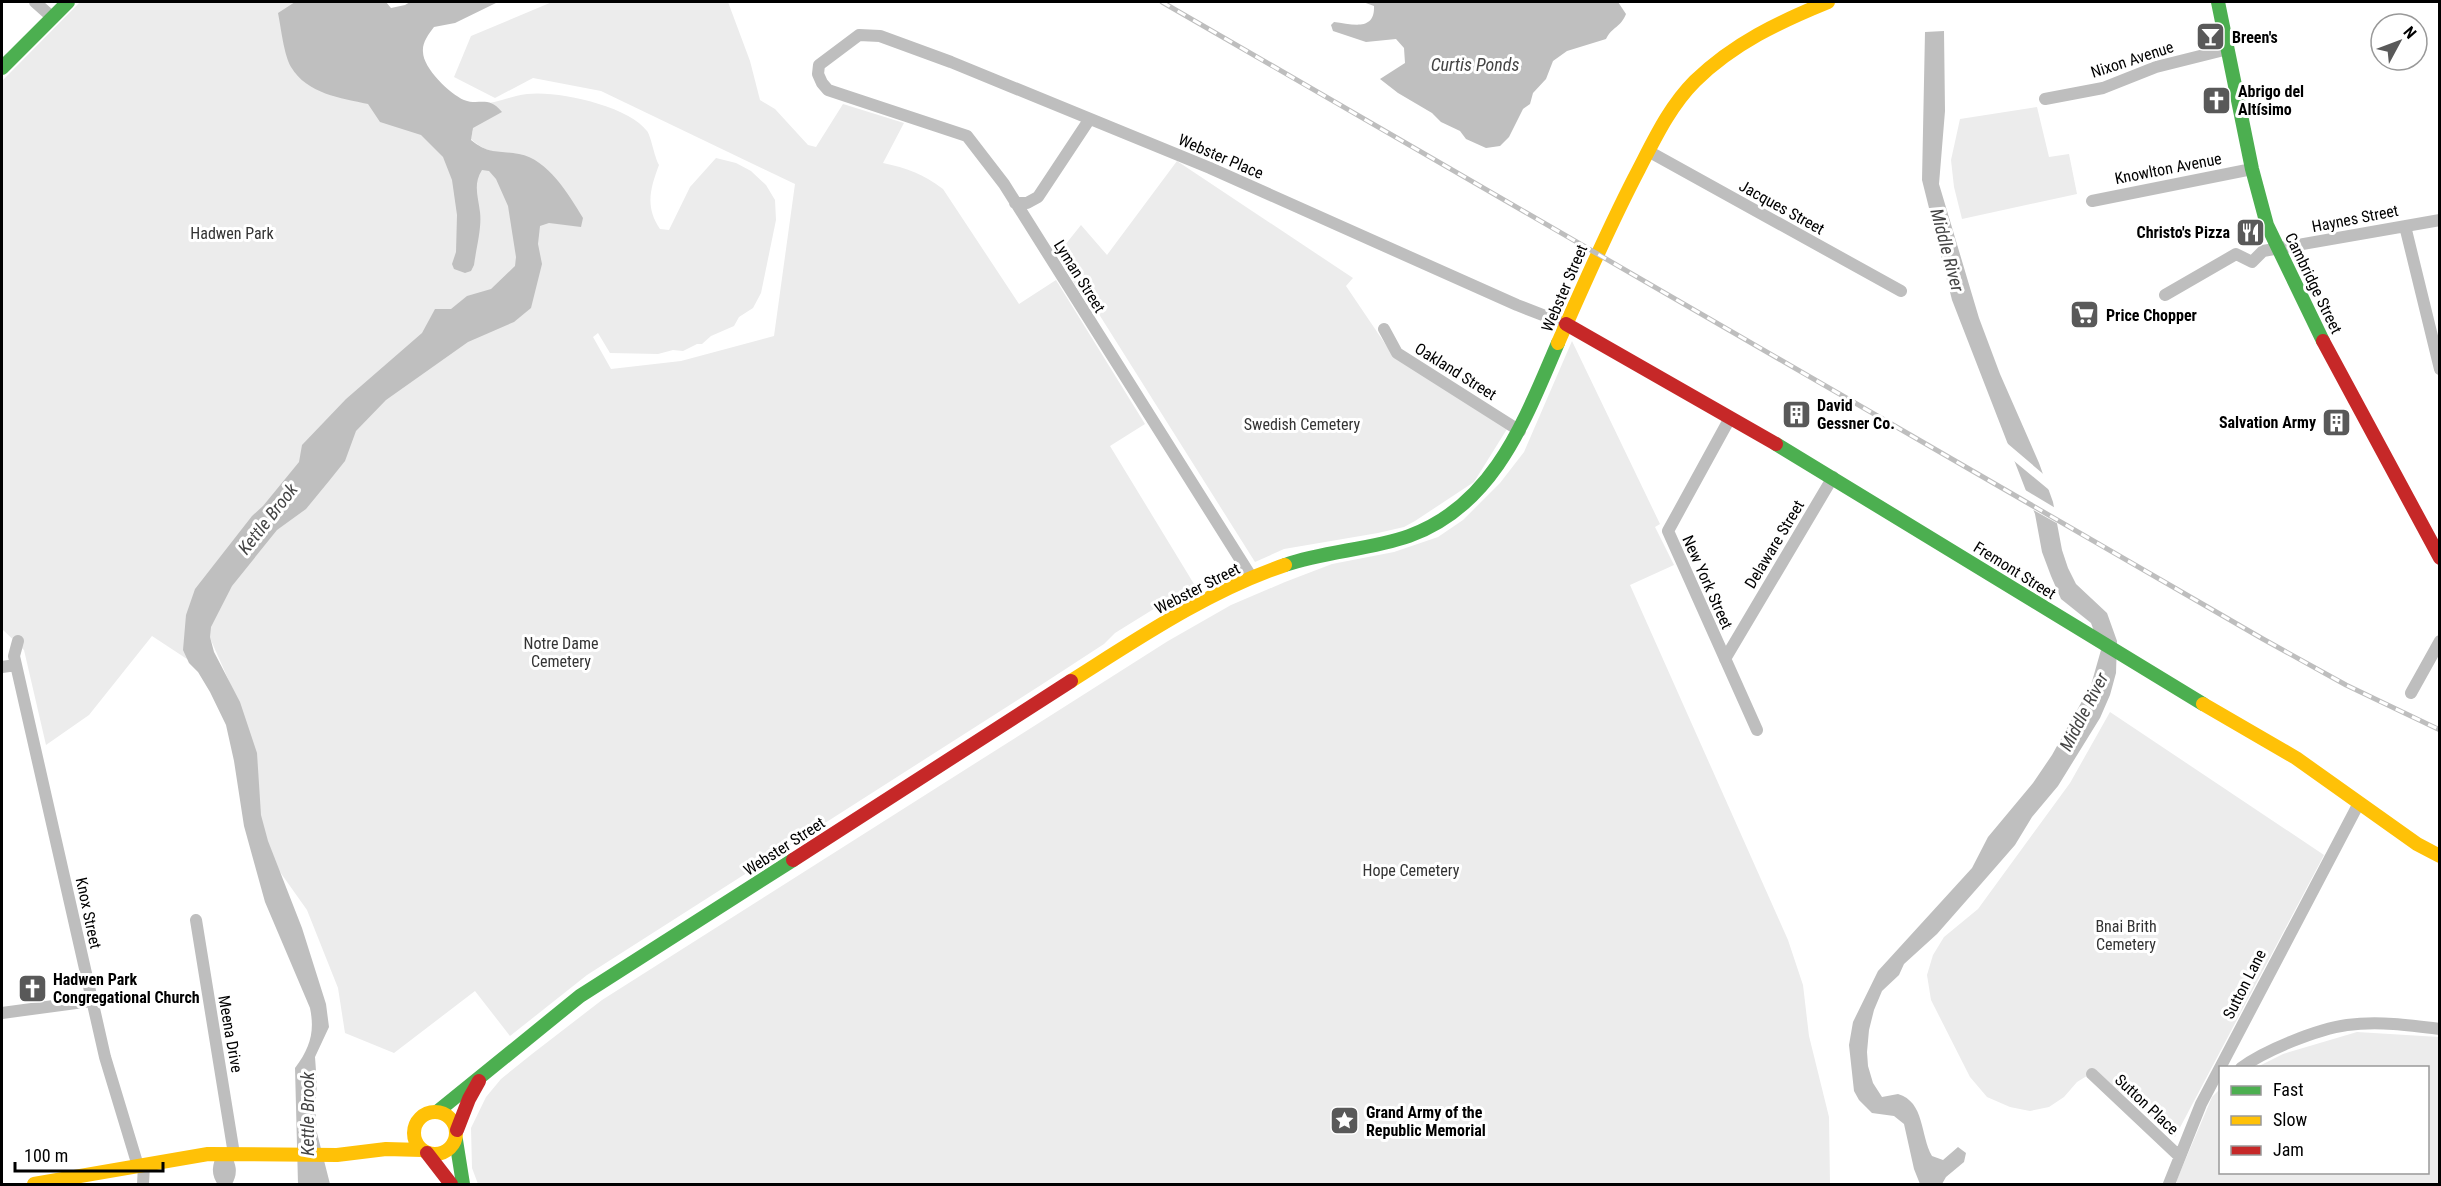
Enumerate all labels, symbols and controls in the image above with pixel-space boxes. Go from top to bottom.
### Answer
north arrow [2369,12,2429,72]
bar icon: Breen's [2195,21,2227,53]
text: N [2400,23,2420,42]
place label: Breen's [2232,28,2278,47]
street label: Nixon Avenue [2088,37,2176,82]
water label: Curtis Ponds [1431,54,1519,75]
place label: Abrigo del Altísimo [2238,82,2304,119]
church icon: Abrigo del Altísimo [2201,84,2233,116]
street label: Webster Place [1175,130,1266,183]
street label: Knowlton Avenue [2113,149,2223,188]
street label: Jacques Street [1736,176,1828,239]
street label: Haynes Street [2310,201,2400,236]
water label: Middle River [1926,206,1969,294]
restaurant icon: Christo's Pizza [2235,216,2267,248]
place label: Christo's Pizza [2137,223,2230,242]
park label: Hadwen Park [190,224,274,243]
street label: Cambridge Street [2281,230,2346,337]
street label: Lyman Street [1050,237,1109,316]
street label: Webster Street [1538,241,1591,335]
supermarket icon: Price Chopper [2069,299,2101,331]
place label: Price Chopper [2106,306,2197,325]
street label: Oakland Street [1411,339,1500,404]
place label: David Gessner Co. [1817,396,1895,433]
building icon: David Gessner Co. [1780,398,1812,430]
building icon: Salvation Army [2321,406,2353,438]
place label: Salvation Army [2219,413,2316,432]
park label: Swedish Cemetery [1244,415,1361,434]
water label: Kettle Brook [233,478,302,558]
street label: Delaware Street [1741,497,1808,592]
street label: New York Street [1678,532,1737,632]
street label: Fremont Street [1970,538,2060,603]
street label: Webster Street [1152,559,1243,618]
park label: Notre Dame Cemetery [524,634,598,671]
water label: Middle River [2055,669,2113,754]
street label: Webster Street [740,813,829,880]
park label: Hope Cemetery [1362,861,1460,880]
street label: Knox Street [72,876,105,951]
park label: Bnai Brith Cemetery [2095,917,2157,954]
street label: Sutton Lane [2219,946,2270,1022]
place label: Hadwen Park Congregational Church [53,970,200,1007]
church icon: Hadwen Park Congregational Church [16,972,48,1004]
street label: Meena Drive [214,994,247,1074]
legend [2219,1066,2429,1174]
street label: Sutton Place [2111,1070,2182,1139]
water label: Kettle Brook [297,1071,318,1156]
text: Fast [2273,1079,2304,1100]
place label: Grand Army of the Republic Memorial [1366,1103,1486,1140]
place icon: Grand Army of the Republic Memorial [1329,1105,1361,1137]
text: Slow [2273,1109,2308,1130]
scale bar [15,1135,164,1173]
text: Jam [2273,1139,2304,1160]
text: 100 m [24,1145,68,1166]

